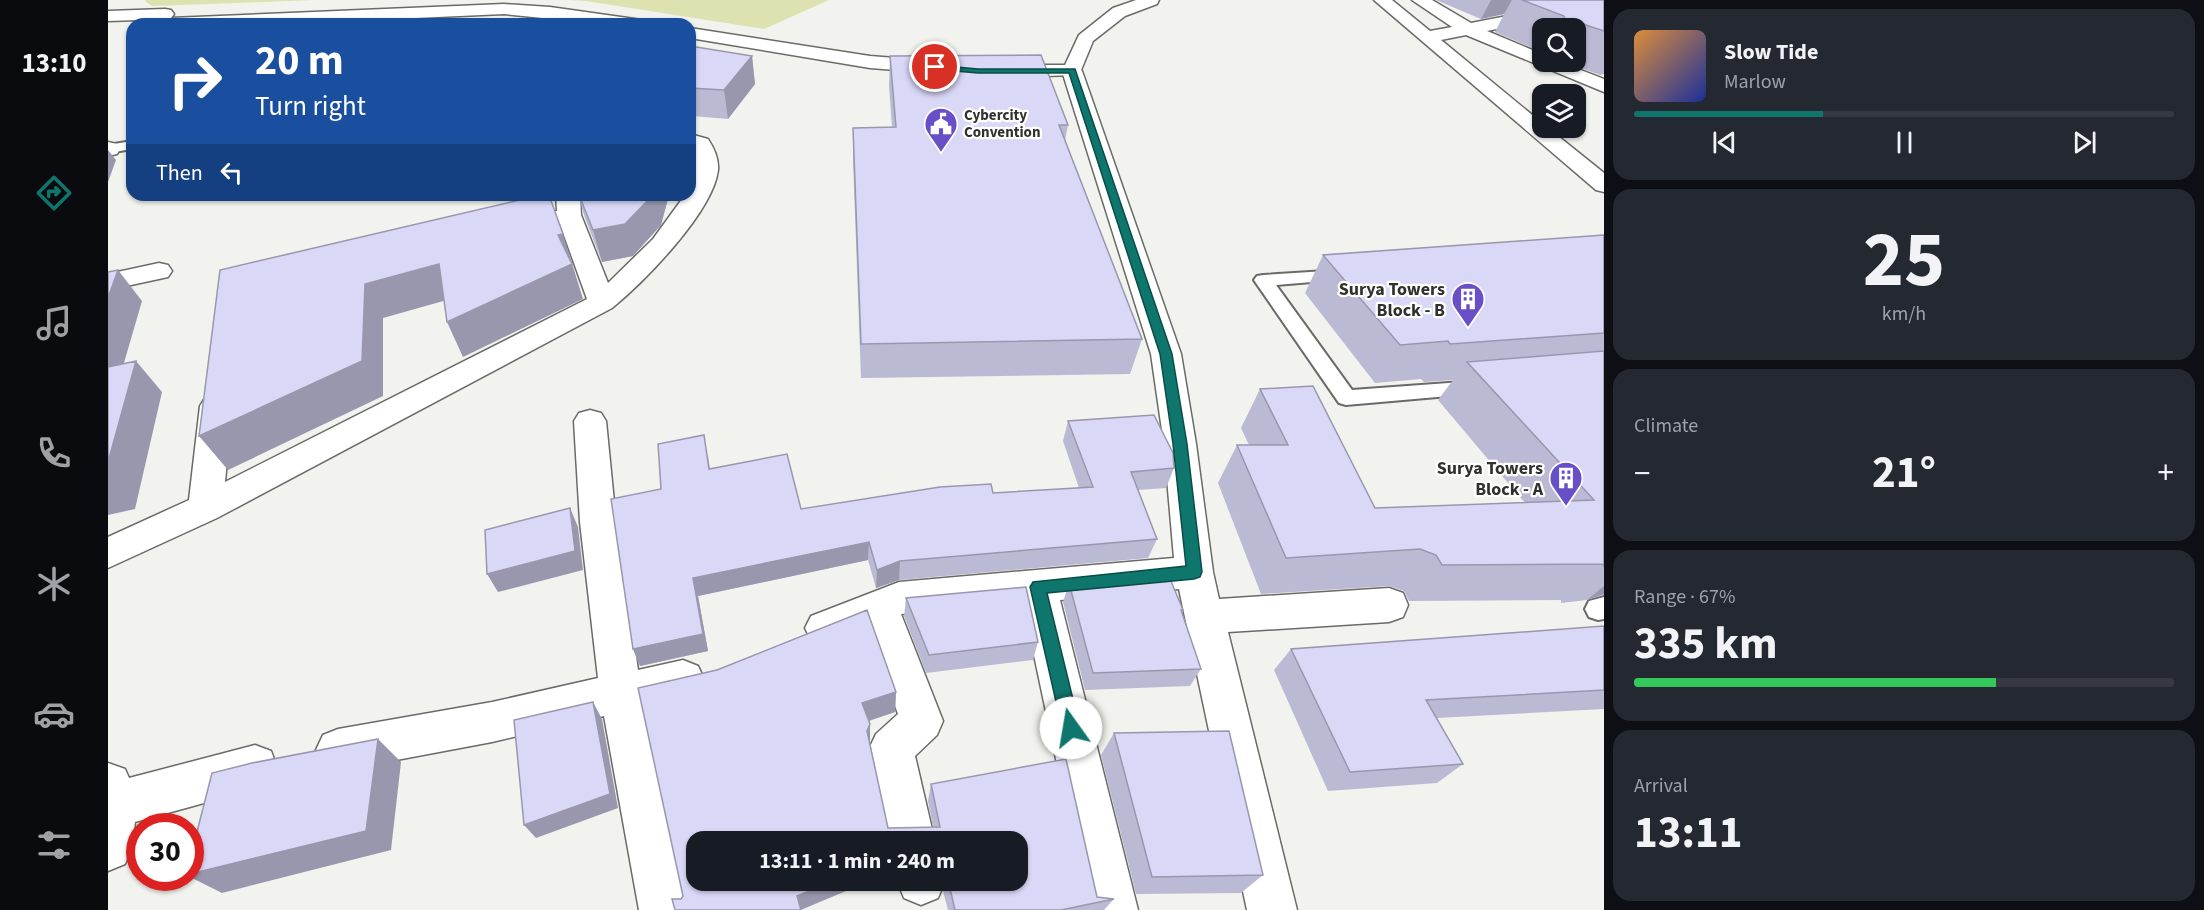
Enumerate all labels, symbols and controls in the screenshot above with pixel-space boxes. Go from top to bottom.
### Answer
map controls [1532,18,1586,138]
button: search [1532,18,1586,72]
text: 20 m [255,31,344,91]
text: Slow Tide [1724,36,1818,68]
pin [909,41,960,92]
icon: right [156,42,234,120]
text: 13:10 [21,44,87,83]
icon: arrive [918,50,951,83]
text: Marlow [1724,68,1786,96]
button: layers [1532,84,1586,138]
text: Turn right [255,87,366,126]
place label: Cybercity Convention [964,105,1041,143]
public building icon: Cybercity Convention [923,106,959,153]
icon: previous [1708,126,1741,159]
icon: pause [1888,126,1921,159]
icon: next [2068,126,2101,159]
icon: left [215,156,248,189]
text: Then [156,157,203,189]
icon: directions [33,172,75,214]
text: 25 [1863,205,1945,316]
place label: Surya Towers Block - B [1339,277,1445,323]
building icon: Surya Towers Block - B [1450,281,1486,328]
text: km/h [1882,300,1926,328]
icon: music [33,302,75,344]
text: Climate [1634,412,1698,440]
icon: phone [33,432,75,474]
text: 21° [1872,441,1936,505]
text: − [1634,450,1650,497]
text: + [2158,450,2174,497]
place label: Surya Towers Block - A [1437,456,1544,502]
building icon: Surya Towers Block - A [1548,460,1584,507]
icon: climate [33,563,75,605]
text: Range · 67% [1634,583,1735,611]
text: 335 km [1634,612,1778,676]
icon: car [33,693,75,735]
position arrow [1039,696,1103,760]
text: Arrival [1634,772,1688,800]
text: 13:11 [1634,801,1743,865]
speed limit sign: 30 [126,813,204,891]
icon: filters [33,824,75,866]
text: 13:11 · 1 min · 240 m [759,845,955,877]

